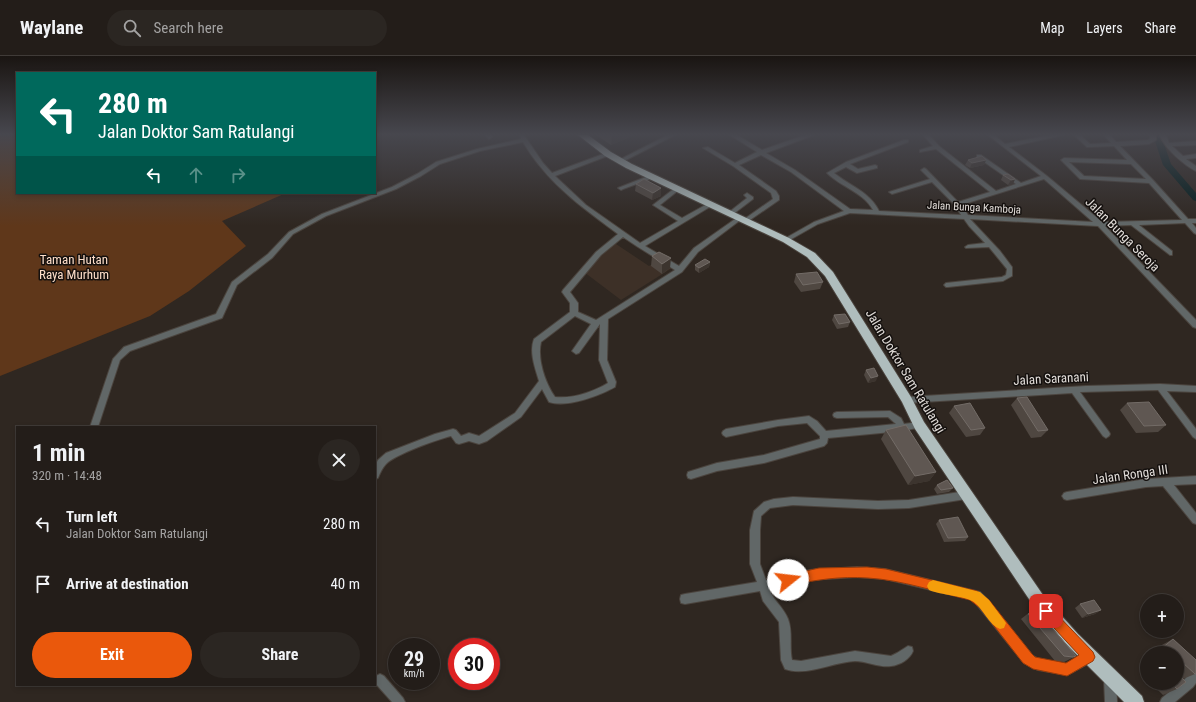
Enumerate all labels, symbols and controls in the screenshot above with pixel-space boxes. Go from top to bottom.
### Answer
search box [107,10,387,46]
text: Waylane [20,16,83,39]
icon: search [121,17,143,39]
text: Search here [153,19,223,37]
text: Map [1040,20,1064,36]
text: Layers [1086,20,1123,36]
text: Share [1145,20,1176,36]
text: 280 m [98,87,168,120]
icon: left [32,88,84,140]
text: Jalan Doktor Sam Ratulangi [98,121,294,142]
icon: left [143,164,165,186]
icon: ahead [185,164,207,186]
icon: right [227,164,249,186]
street label: Jalan Bunga Seroja [1082,194,1163,275]
street label: Jalan Bunga Kamboja [927,199,1021,216]
park label: Taman Hutan Raya Murhum [39,252,109,282]
street label: Jalan Doktor Sam Ratulangi [863,307,949,436]
street label: Jalan Saranani [1013,369,1089,388]
text: 1 min [32,439,85,467]
button: close [318,439,360,481]
street label: Jalan Ronga III [1091,462,1169,487]
text: 320 m · 14:48 [32,468,102,483]
text: Turn left [66,508,117,526]
icon: left [32,513,54,535]
text: 280 m [323,515,360,533]
text: Jalan Doktor Sam Ratulangi [66,526,208,541]
position arrow [767,559,809,601]
icon: arrive [32,573,54,595]
text: Arrive at destination [66,575,189,593]
text: 40 m [330,575,360,593]
pin [1029,594,1063,628]
map controls [1140,594,1184,690]
button: + [1140,594,1184,638]
icon: arrive [1035,600,1057,622]
button: Exit [32,632,192,678]
button: Share [200,632,360,678]
speed limit sign: 30 [448,638,500,690]
button: − [1140,646,1184,690]
text: 29 [404,647,424,671]
text: km/h [404,668,424,679]

